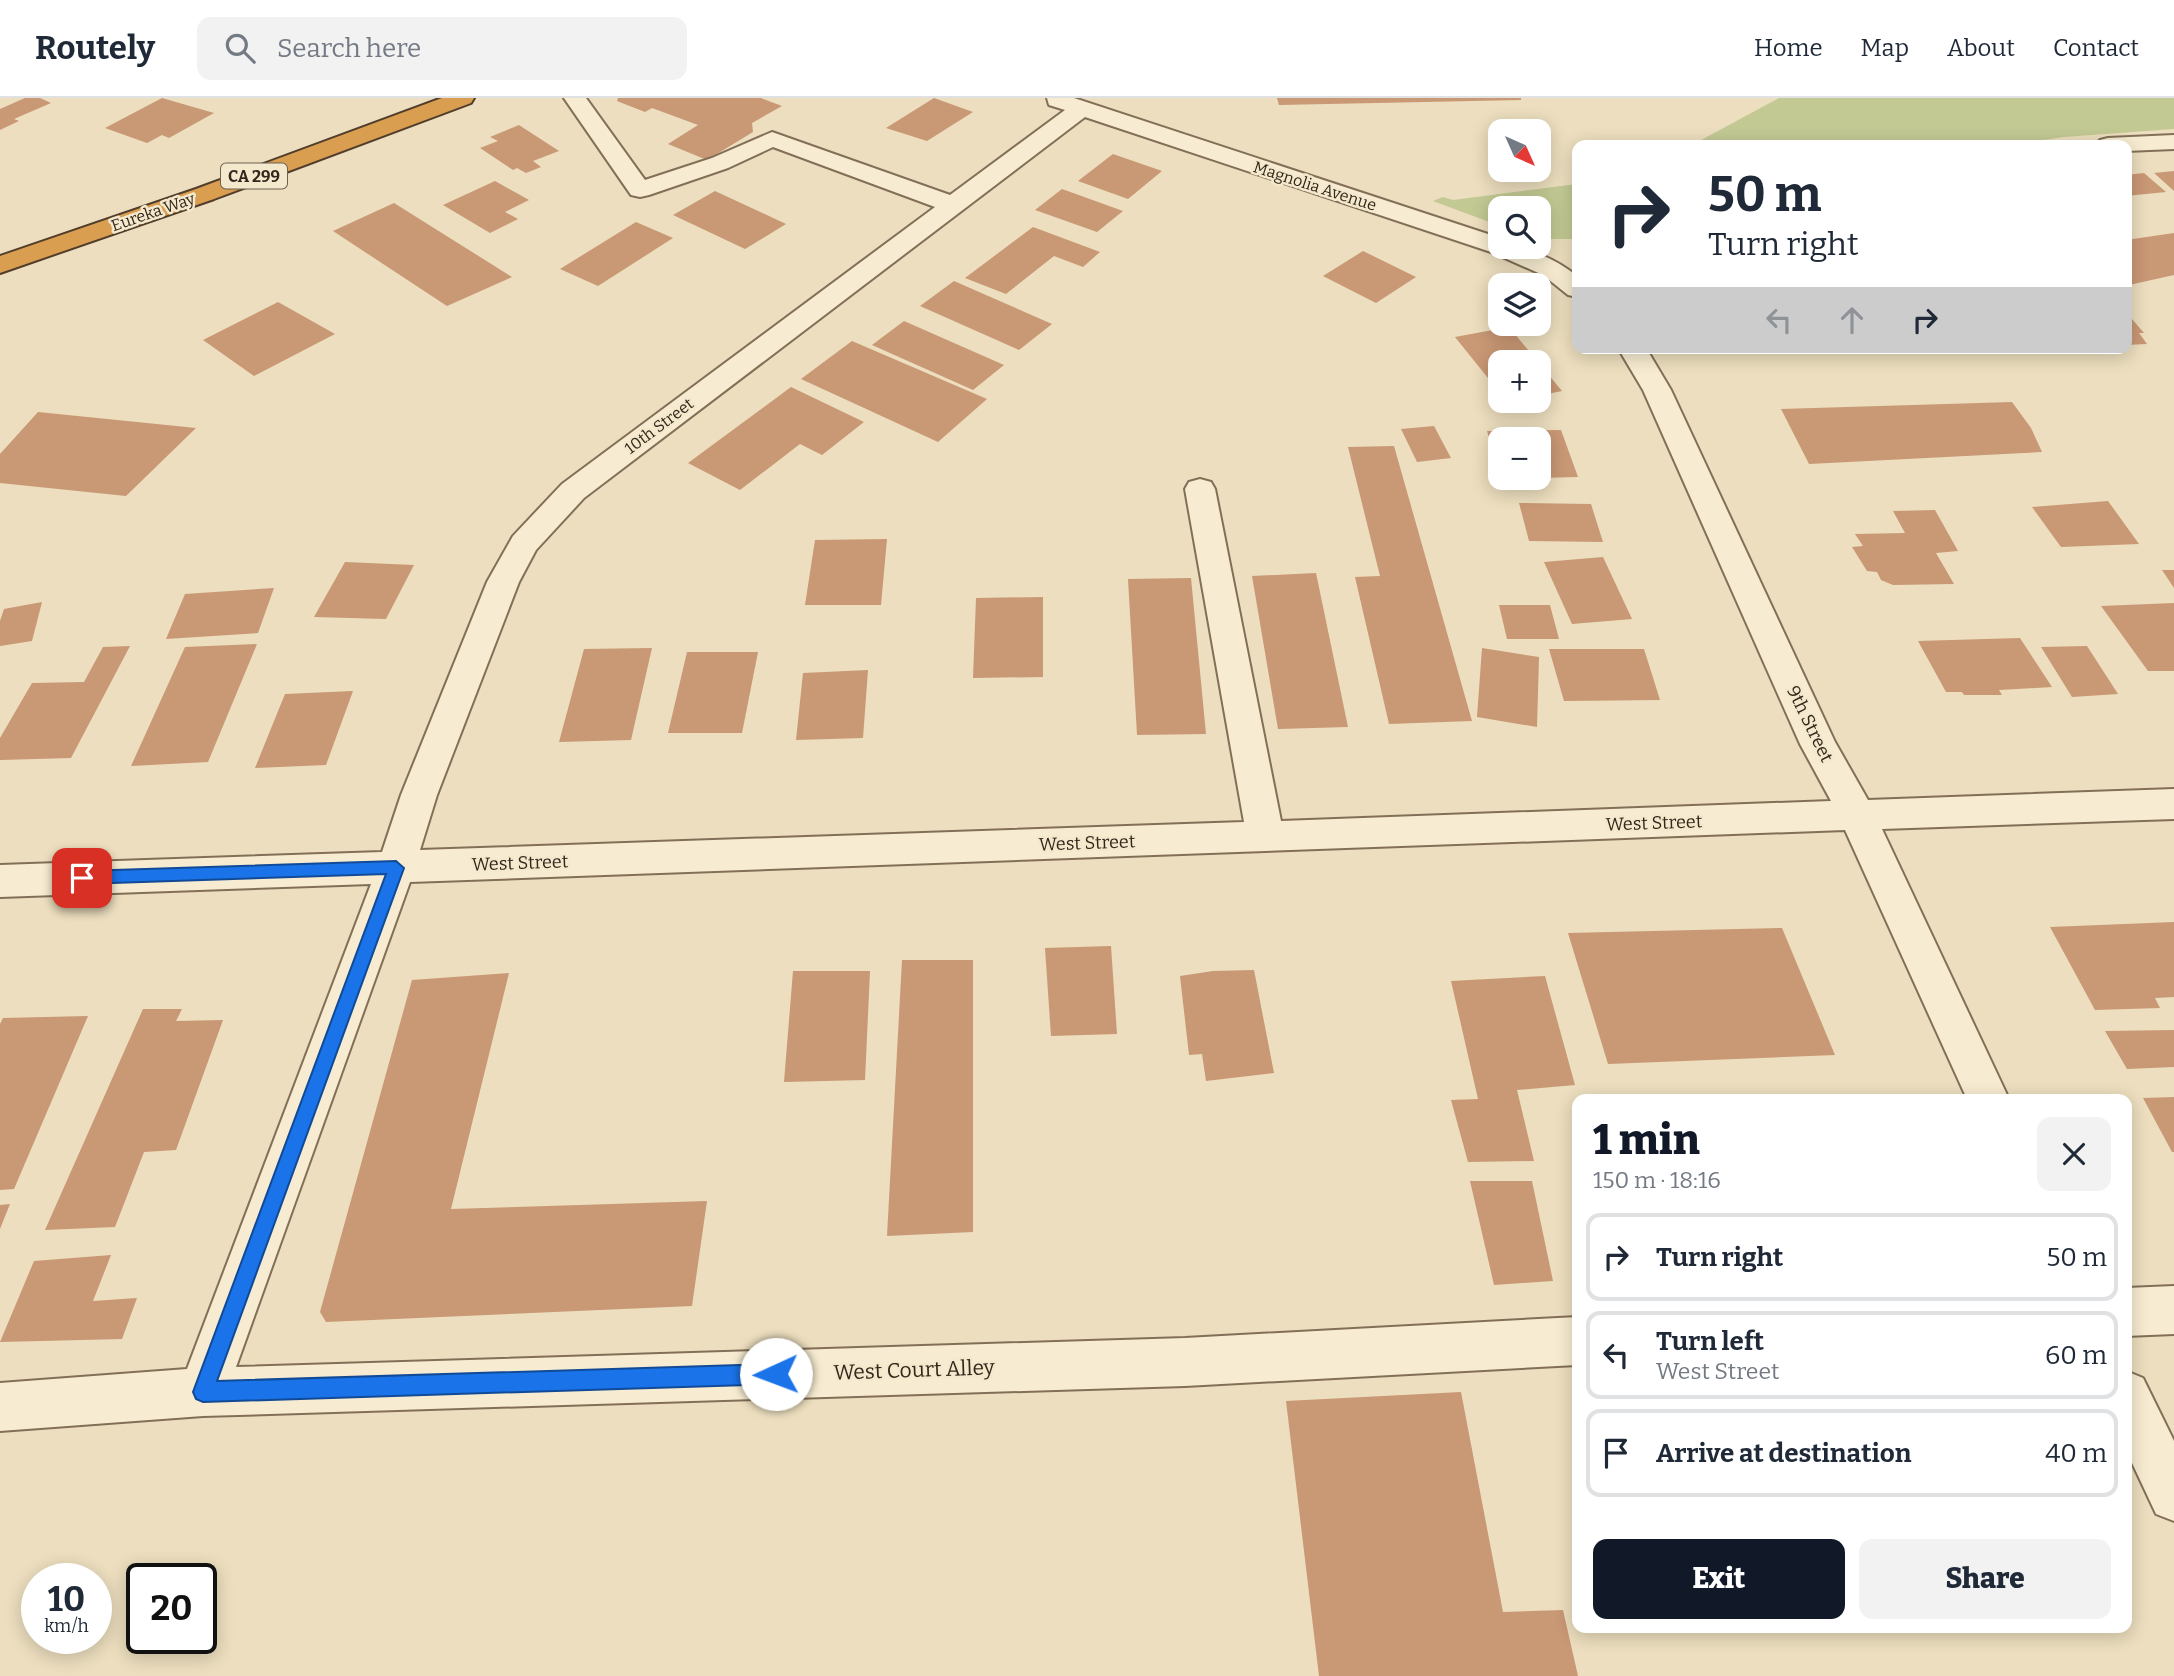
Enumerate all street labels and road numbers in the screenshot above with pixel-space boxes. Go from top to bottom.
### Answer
street label: Magnolia Avenue [1251,157,1379,215]
road number: CA 299 [221,164,287,188]
street label: Eureka Way [109,189,198,235]
street label: 10th Street [621,394,697,458]
street label: 9th Street [1782,682,1838,766]
street label: West Street [1605,810,1703,836]
street label: West Street [1038,830,1136,856]
street label: West Street [471,850,569,876]
street label: West Court Alley [833,1354,996,1386]

